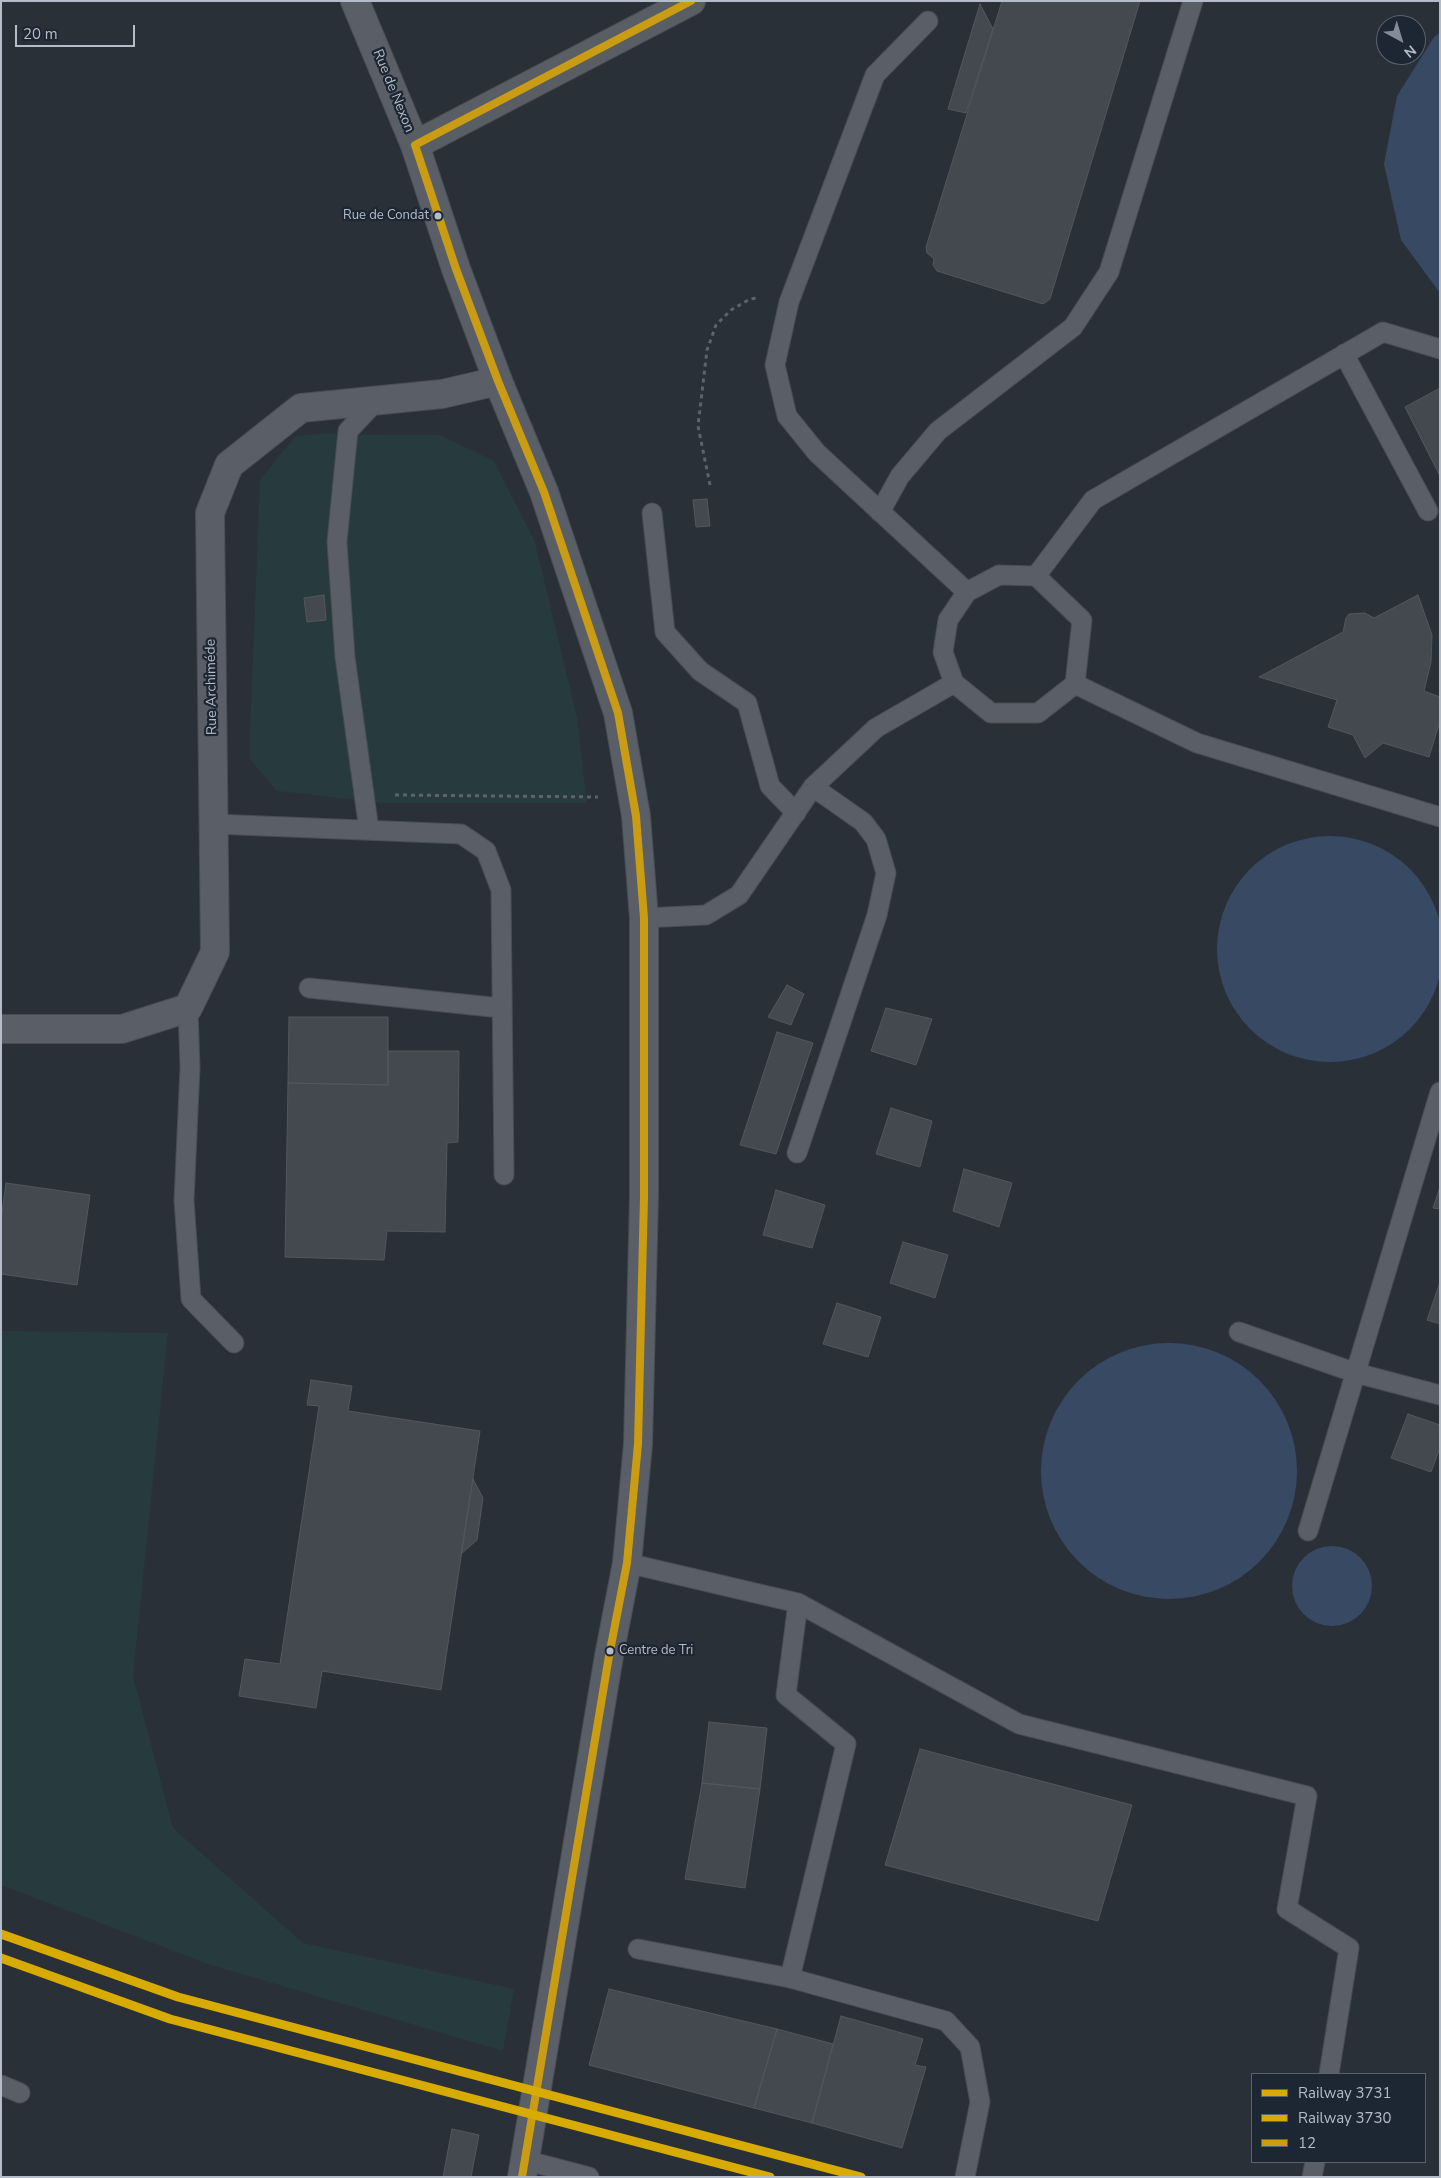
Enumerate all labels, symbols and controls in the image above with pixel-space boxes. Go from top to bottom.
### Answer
scale bar [18,15,138,47]
north arrow [1376,15,1426,65]
text: 20 m [23,24,58,44]
text: N [1400,41,1420,62]
street label: Rue de Nexon [369,47,417,135]
place label: Rue de Condat [343,208,429,224]
marker: Rue de Condat [433,211,443,221]
street label: Rue Archiméde [203,639,221,735]
place label: Centre de Tri [619,1643,693,1659]
marker: Centre de Tri [605,1646,615,1656]
legend [1251,2073,1426,2163]
text: Railway 3731 [1298,2083,1392,2103]
text: Railway 3730 [1298,2108,1392,2128]
text: 12 [1298,2133,1316,2153]

